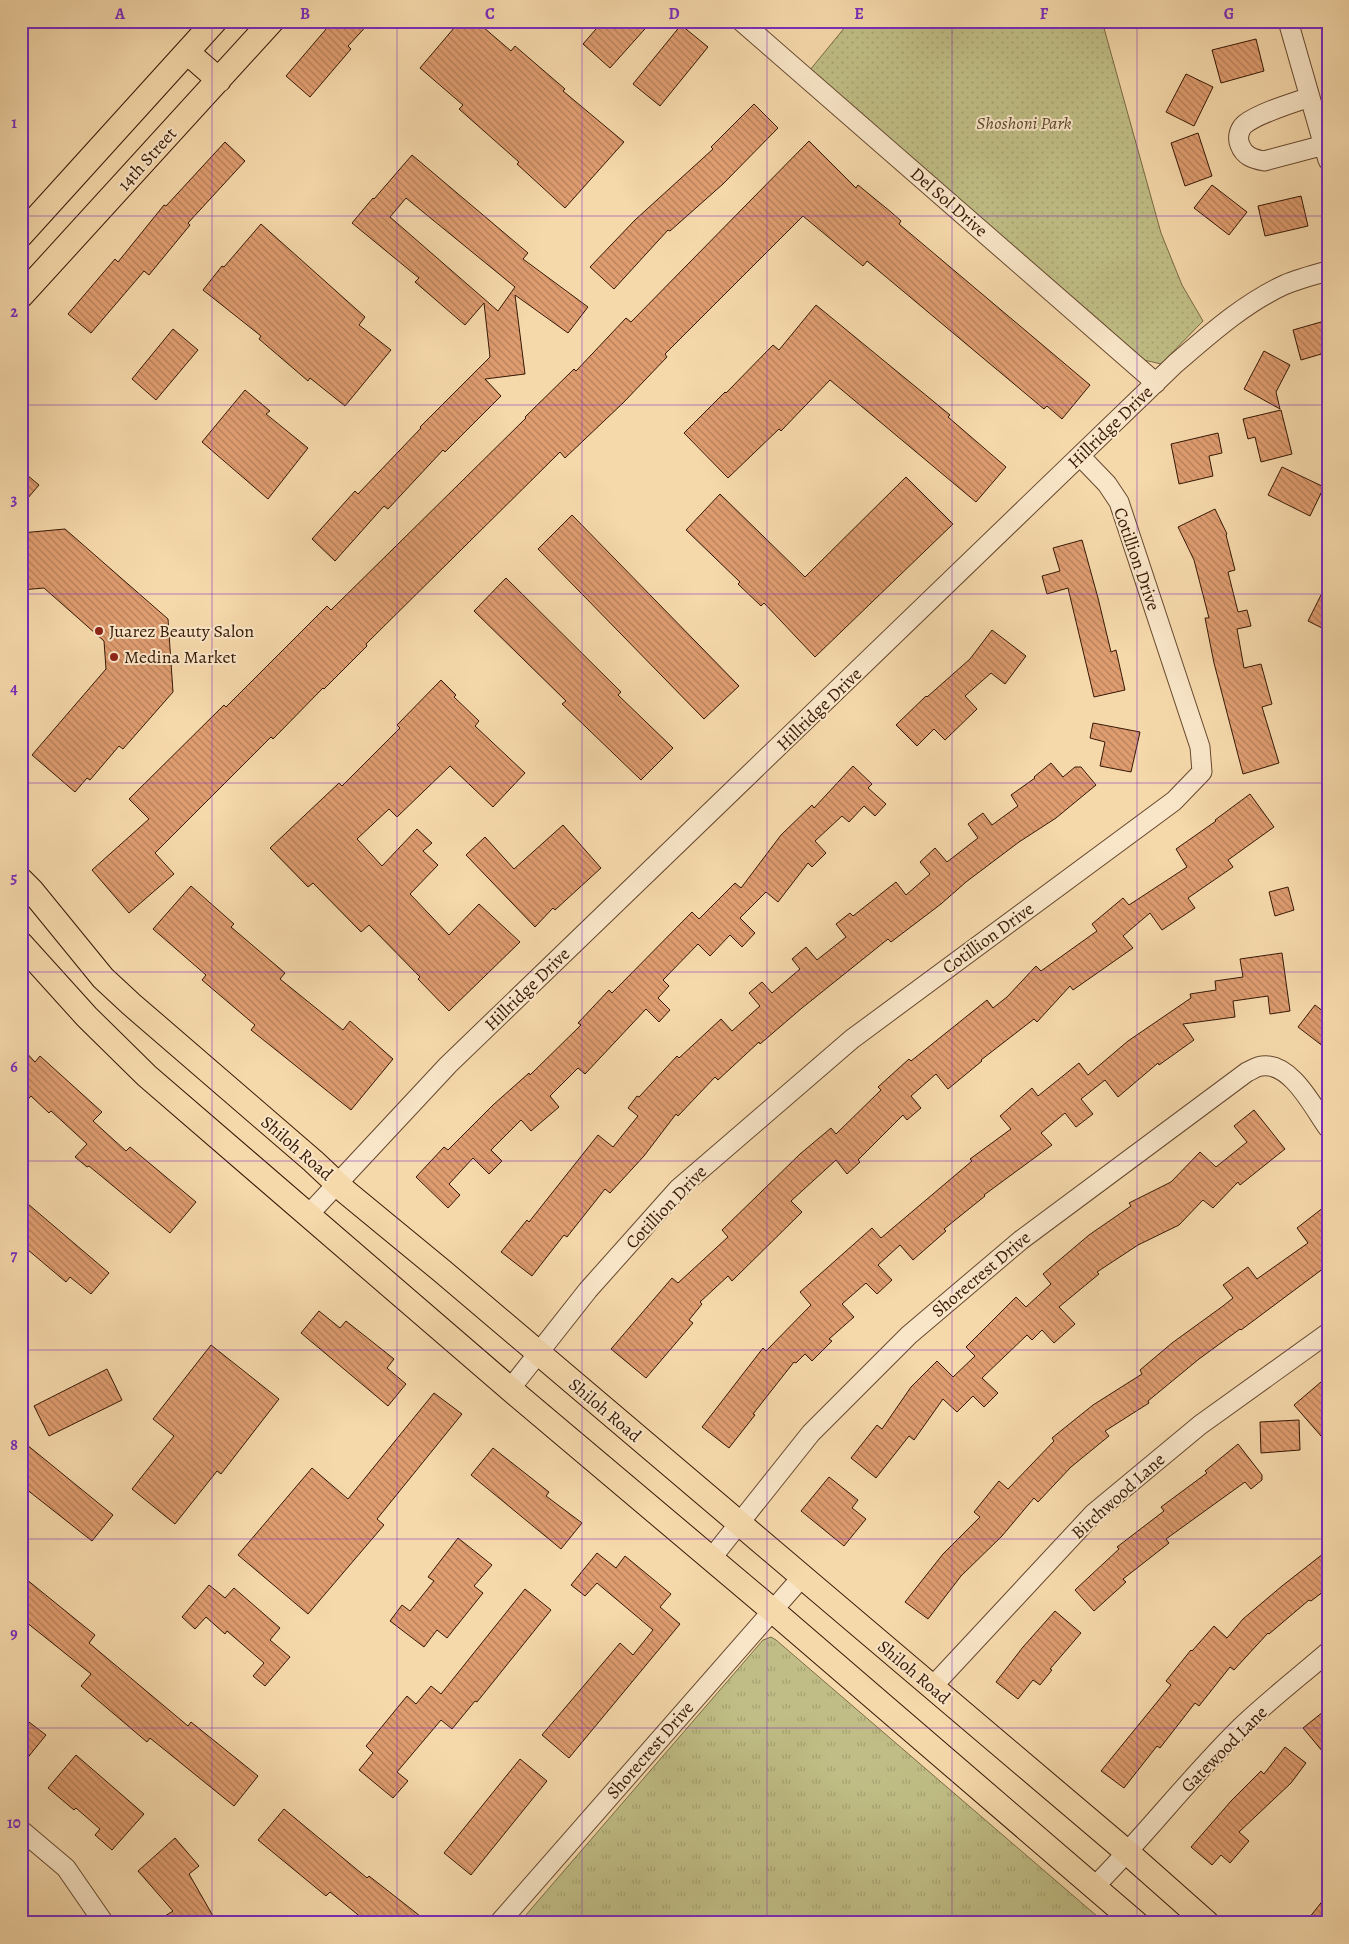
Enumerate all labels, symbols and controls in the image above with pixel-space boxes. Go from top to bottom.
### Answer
text: A [114,3,126,25]
text: B [300,3,310,25]
text: C [485,3,495,25]
text: D [668,3,680,25]
text: E [854,3,864,25]
text: F [1040,3,1049,25]
text: G [1224,3,1234,25]
park label: Shoshoni Park [976,111,1072,135]
text: 1 [11,112,17,134]
street label: 14th Street [112,122,182,196]
street label: Del Sol Drive [905,162,993,242]
text: 2 [10,301,18,323]
street label: Hillridge Drive [1062,380,1158,474]
text: 3 [11,489,18,511]
street label: Cotillion Drive [1108,504,1166,614]
place label: Juarez Beauty Salon [109,619,254,643]
marker: Juarez Beauty Salon [93,625,105,637]
place label: Medina Market [124,645,237,669]
marker: Medina Market [108,651,120,663]
street label: Hillridge Drive [771,662,867,756]
text: 4 [10,678,18,700]
text: 5 [11,867,18,889]
street label: Cotillion Drive [937,897,1039,979]
street label: Hillridge Drive [479,942,575,1036]
text: 6 [10,1056,18,1078]
street label: Shiloh Road [256,1110,338,1186]
street label: Cotillion Drive [620,1160,712,1254]
street label: Shorecrest Drive [926,1226,1036,1322]
text: 7 [11,1245,18,1267]
street label: Shiloh Road [564,1373,647,1448]
text: 8 [10,1434,18,1456]
street label: Birchwood Lane [1066,1448,1170,1544]
text: 9 [10,1623,18,1645]
street label: Shiloh Road [873,1635,956,1710]
street label: Shorecrest Drive [601,1696,699,1804]
street label: Gatewood Lane [1175,1700,1273,1798]
text: 10 [7,1812,21,1834]

